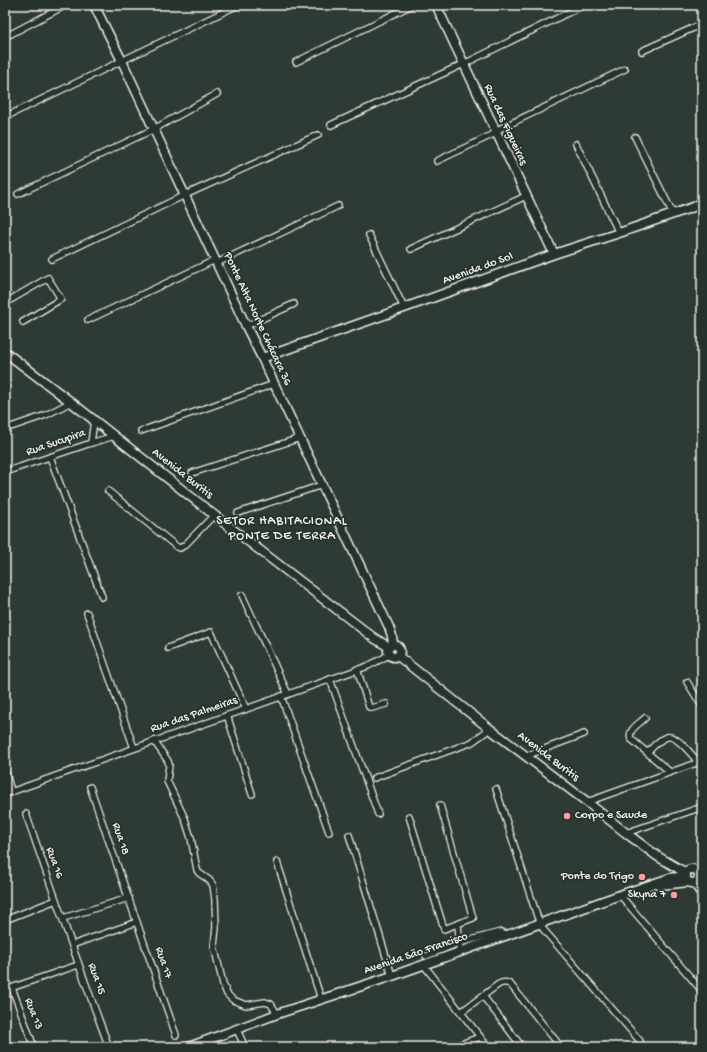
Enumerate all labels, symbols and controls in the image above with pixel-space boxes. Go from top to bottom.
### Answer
street label: Rua das Figueiras [480,82,530,168]
street label: Ponte Alta Norte Chácara 36 [220,249,294,389]
street label: Avenida do Sol [441,250,515,288]
street label: Rua Sucupira [25,426,88,460]
street label: Avenida Buritis [149,446,216,503]
district label: SETOR HABITACIONAL PONTE DE TERRA [216,514,348,544]
street label: Rua das Palmeiras [149,693,240,736]
street label: Avenida Buritis [514,729,582,785]
place label: Corpo e Saude [575,809,648,823]
marker: Corpo e Saude [562,811,572,821]
street label: Rua 18 [108,821,132,857]
street label: Rua 16 [42,845,66,881]
place label: Ponte do Trigo [560,870,634,884]
marker: Ponte do Trigo [637,872,647,882]
place label: Skyna 7 [628,888,667,902]
marker: Skyna 7 [669,890,679,900]
street label: Avenida São Francisco [362,930,470,978]
street label: Rua 17 [151,945,175,981]
street label: Rua 15 [84,961,108,997]
street label: Rua 13 [21,996,45,1032]

